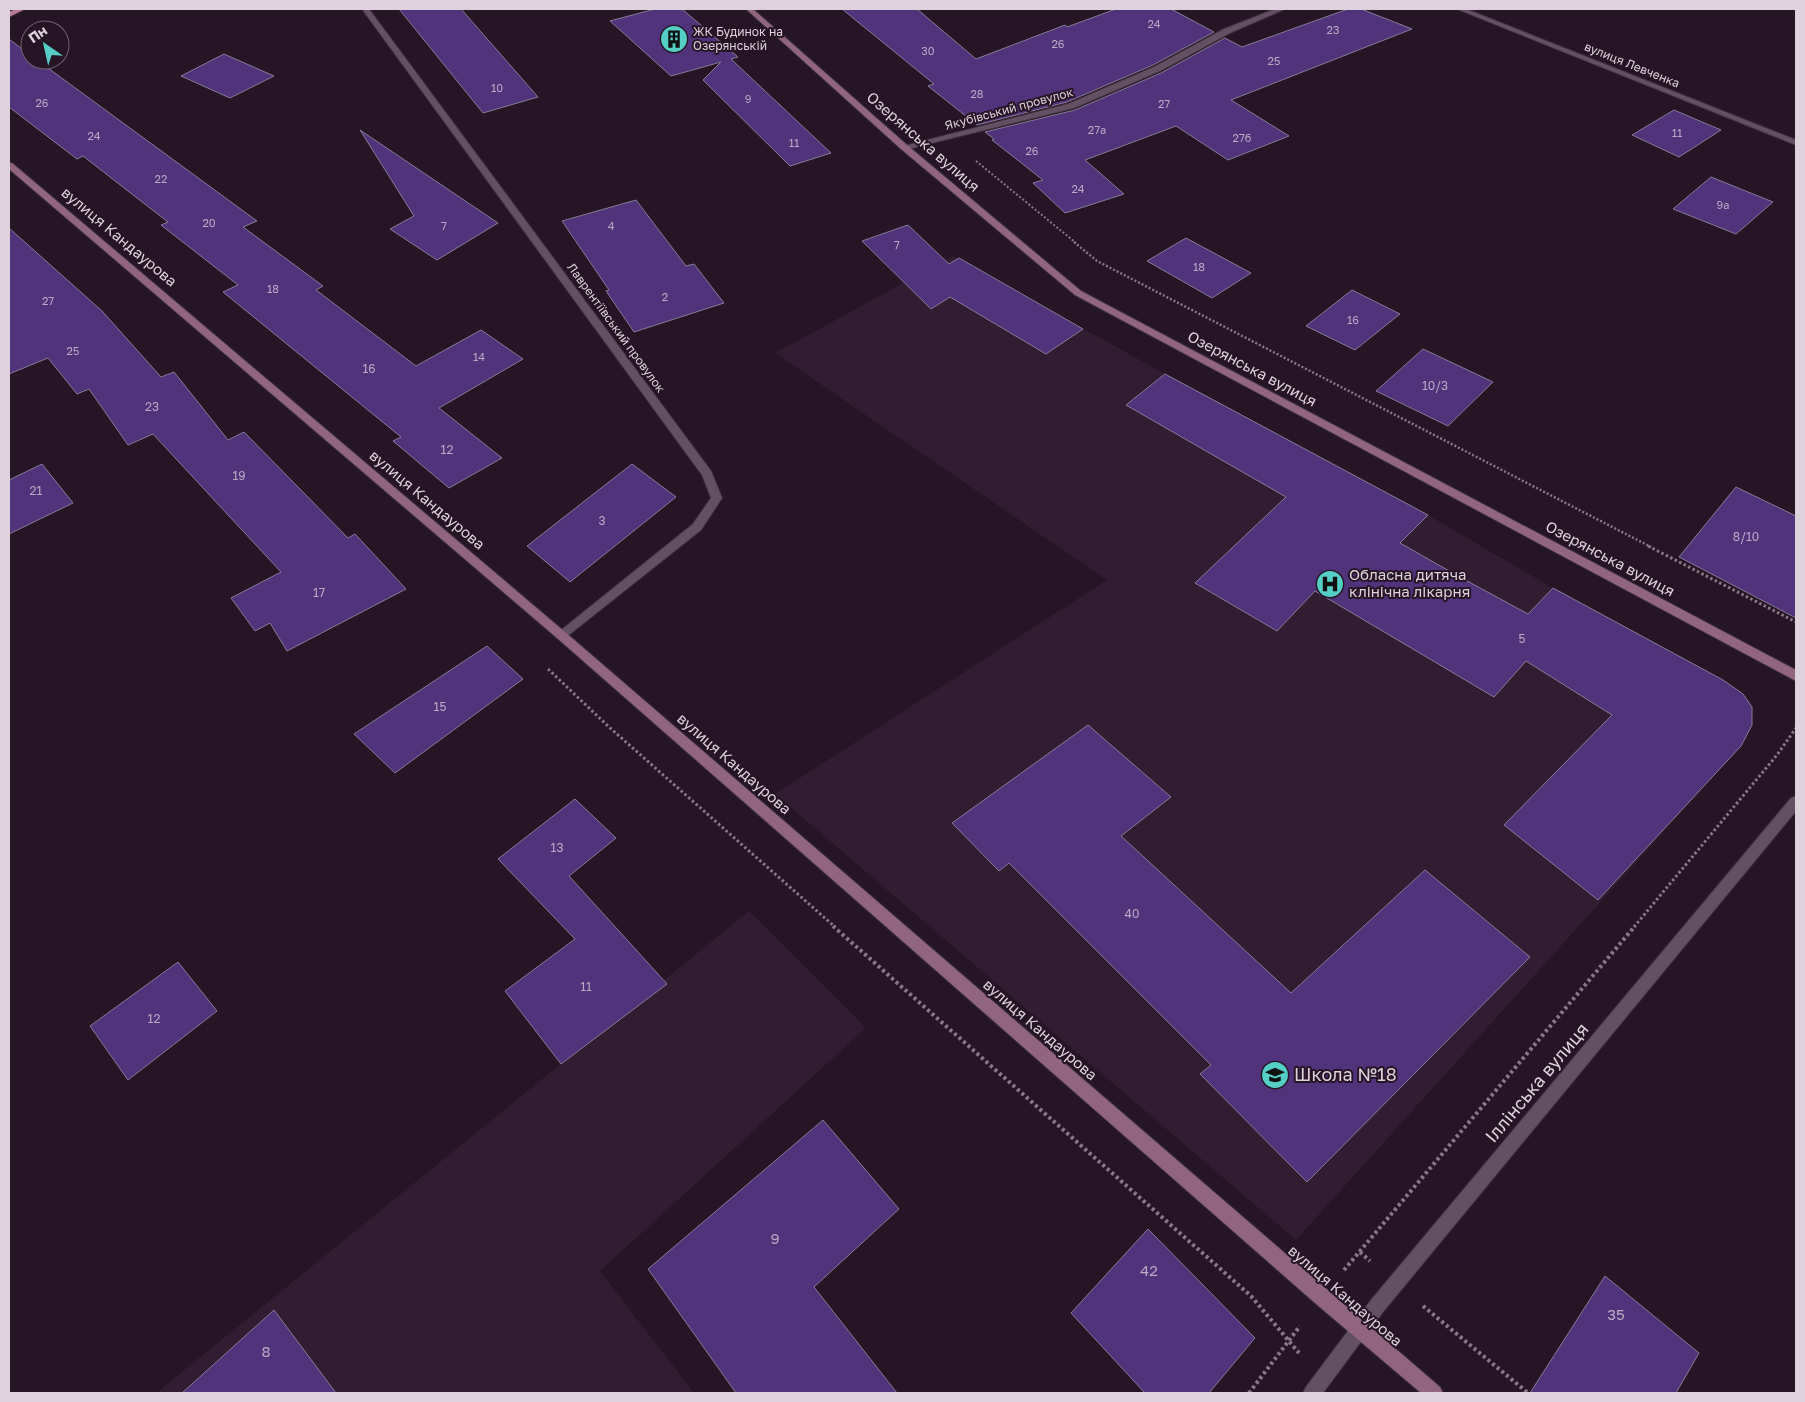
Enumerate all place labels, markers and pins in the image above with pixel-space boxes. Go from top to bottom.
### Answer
building icon: ЖК Будинок на Озерянській [659,24,689,54]
place label: ЖК Будинок на Озерянській [693,24,783,53]
place label: Обласна дитяча клінічна лікарня [1349,565,1470,600]
hospital icon: Обласна дитяча клінічна лікарня [1315,569,1345,599]
school or university icon: Школа №18 [1260,1060,1290,1090]
place label: Школа №18 [1294,1063,1397,1085]

